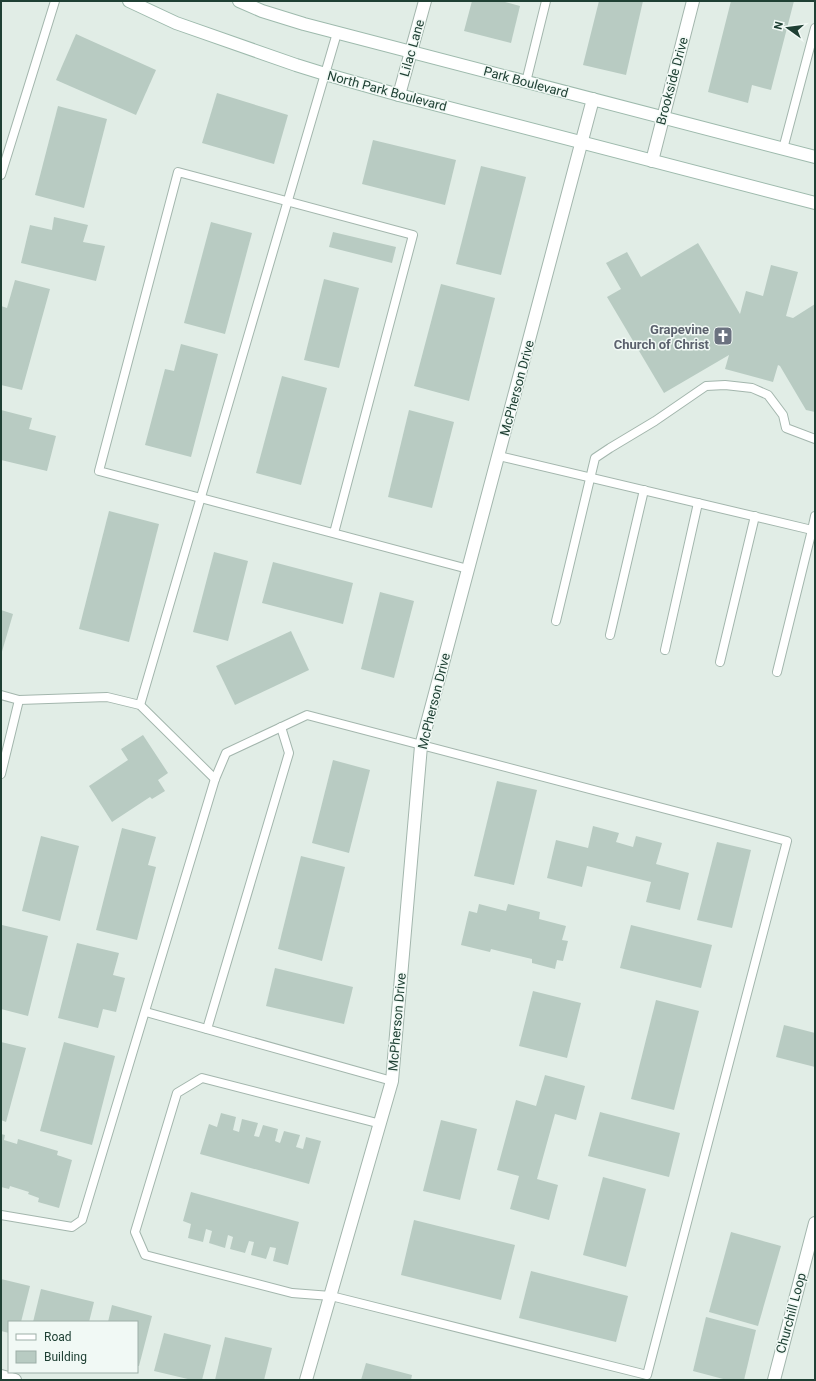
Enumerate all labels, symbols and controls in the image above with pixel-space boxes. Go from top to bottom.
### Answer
north arrow [768,8,808,48]
street label: Lilac Lane [397,18,427,78]
text: N [772,20,786,31]
street label: Brookside Drive [653,35,691,127]
street label: Park Boulevard [482,64,570,100]
street label: North Park Boulevard [326,68,448,114]
place label: Grapevine Church of Christ [614,322,710,352]
church icon: Grapevine Church of Christ [712,325,734,347]
street label: McPherson Drive [497,338,537,438]
street label: McPherson Drive [415,651,453,751]
street label: McPherson Drive [385,972,409,1072]
street label: Churchill Loop [773,1271,809,1355]
legend [8,1321,138,1373]
text: Road [44,1330,72,1344]
text: Building [44,1350,87,1364]

